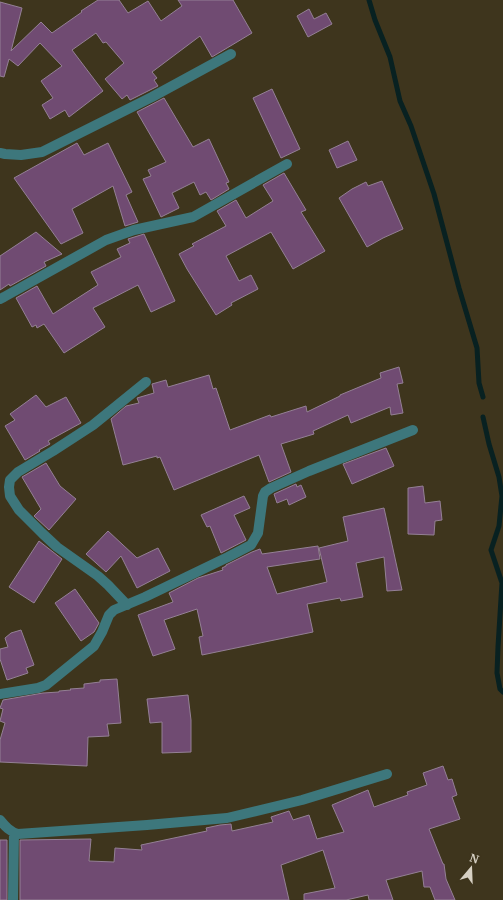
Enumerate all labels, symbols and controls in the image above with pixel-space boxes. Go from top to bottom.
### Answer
north arrow [451,848,491,888]
text: N [468,851,481,867]

